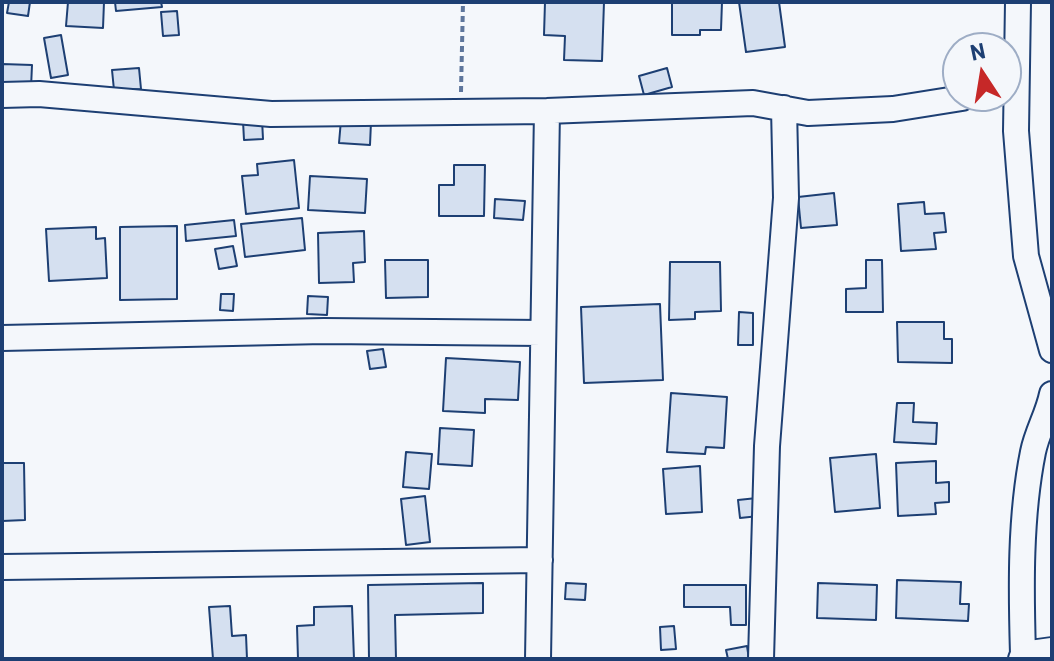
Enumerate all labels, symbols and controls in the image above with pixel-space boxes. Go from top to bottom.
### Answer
north arrow [942,32,1022,112]
text: N [968,36,987,65]

